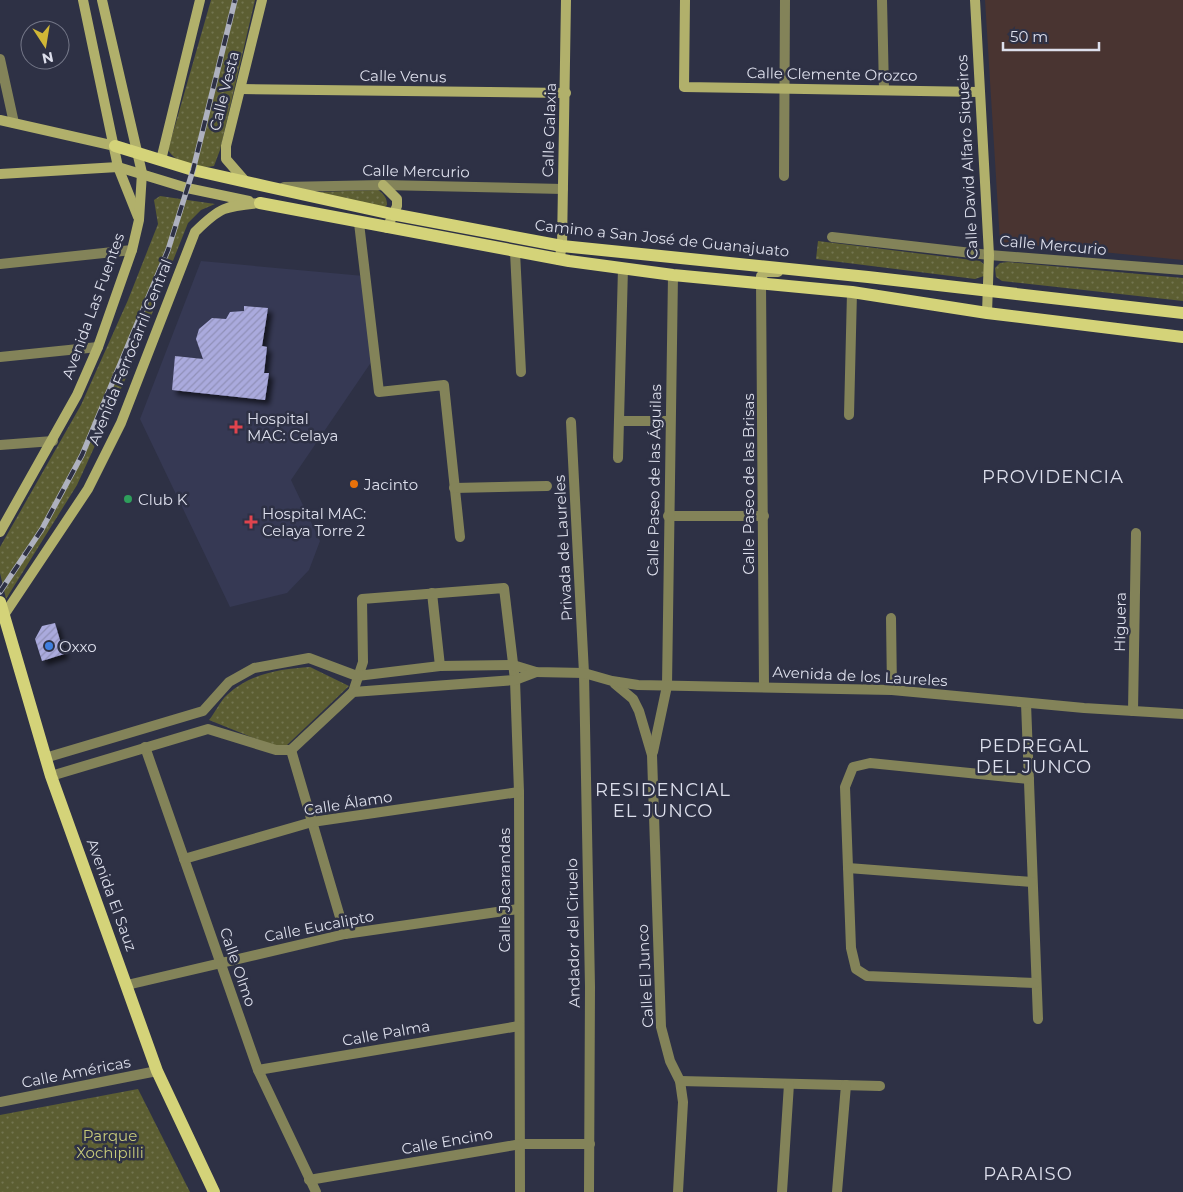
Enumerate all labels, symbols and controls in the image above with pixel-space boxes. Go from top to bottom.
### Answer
north arrow [20,20,70,70]
scale bar [1003,20,1099,52]
text: 50 m [1010,27,1048,46]
text: N [40,48,55,68]
street label: Calle Vesta [205,49,243,133]
street label: Calle David Alfaro Siqueiros [952,54,982,260]
street label: Calle Clemente Orozco [746,63,918,85]
street label: Calle Venus [359,66,447,86]
street label: Calle Galaxia [538,82,560,178]
street label: Calle Mercurio [362,161,470,181]
street label: Camino a San José de Guanajuato [534,215,790,261]
street label: Avenida Las Fuentes [58,230,128,382]
street label: Calle Mercurio [999,231,1107,259]
street label: Avenida Ferrocarril Central [84,256,176,448]
street label: Calle Paseo de las Águilas [643,384,665,576]
street label: Calle Paseo de las Brisas [739,393,758,575]
place label: Hospital MAC: Celaya [247,409,338,445]
marker: Hospital MAC: Celaya [229,420,243,434]
district label: PROVIDENCIA [982,466,1124,488]
street label: Privada de Laureles [550,474,576,622]
place label: Jacinto [363,475,418,494]
marker: Jacinto [348,478,360,490]
place label: Club K [138,490,188,509]
marker: Club K [122,493,134,505]
place label: Hospital MAC: Celaya Torre 2 [262,504,366,540]
marker: Hospital MAC: Celaya Torre 2 [244,515,258,529]
street label: Higuera [1110,592,1130,652]
place label: Oxxo [59,637,97,656]
marker: Oxxo [43,640,55,652]
street label: Avenida de los Laureles [772,662,948,690]
district label: PEDREGAL DEL JUNCO [976,735,1092,778]
district label: RESIDENCIAL EL JUNCO [595,779,731,822]
street label: Calle Álamo [302,787,394,819]
street label: Calle Jacarandas [495,828,514,952]
street label: Avenida El Sauz [83,836,141,954]
street label: Andador del Ciruelo [562,858,584,1008]
street label: Calle Eucalipto [263,906,375,946]
street label: Calle El Junco [633,924,657,1028]
street label: Calle Olmo [216,925,260,1009]
street label: Calle Palma [341,1016,431,1050]
street label: Calle Américas [20,1052,132,1092]
street label: Calle Encino [400,1124,494,1158]
park label: Parque Xochipilli [76,1126,144,1162]
district label: PARAISO [983,1163,1073,1185]

